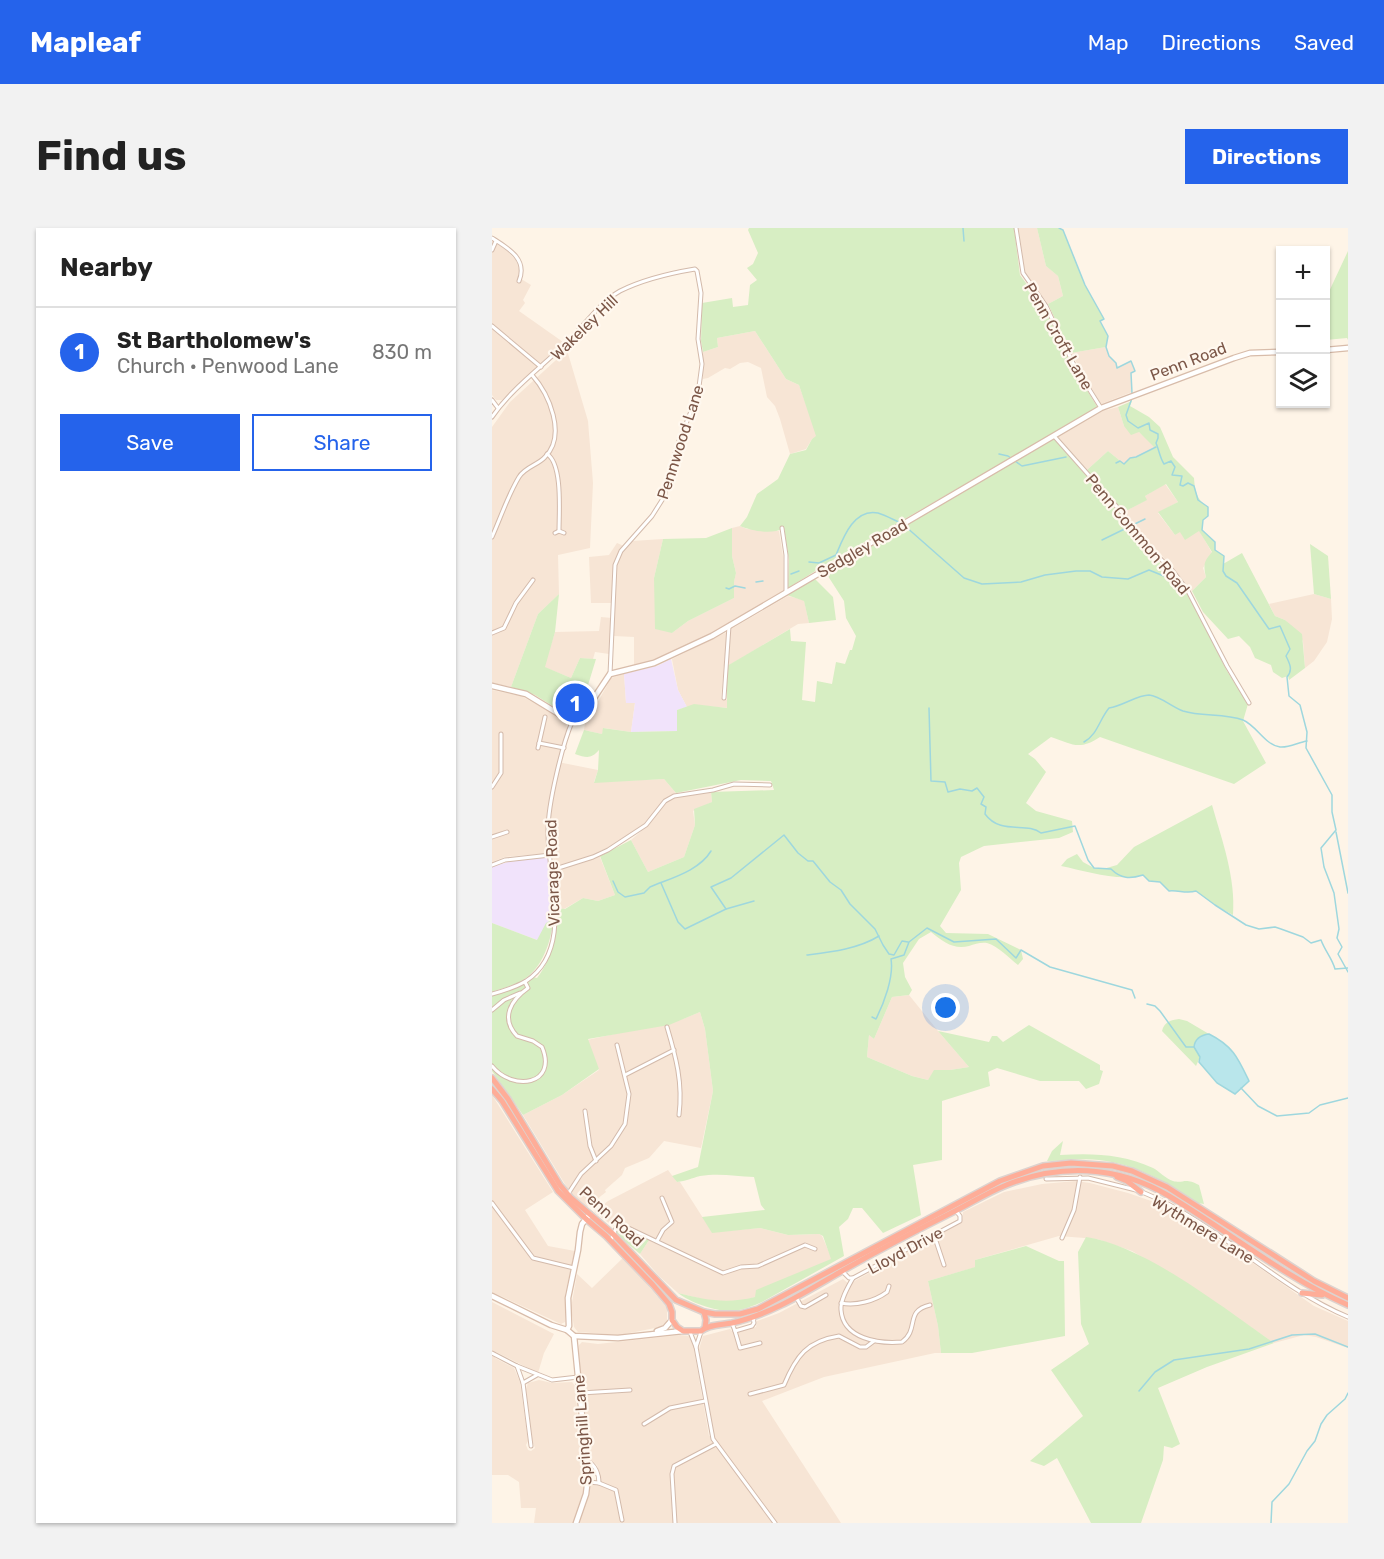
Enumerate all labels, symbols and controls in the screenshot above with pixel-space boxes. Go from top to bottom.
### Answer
text: Mapleaf [30,26,141,59]
text: Map [1088,30,1129,55]
text: Directions [1162,30,1261,55]
text: Saved [1294,30,1354,55]
button: Directions [1185,129,1348,184]
text: Find us [36,131,187,181]
map controls [1276,246,1330,408]
button: + [1276,246,1330,300]
text: Nearby [60,252,153,283]
street label: Penn Croft Lane [1020,279,1097,393]
street label: Wakeley Hill [547,291,622,364]
button: − [1276,300,1330,354]
text: St Bartholomew's [117,327,311,354]
street label: Penn Road [1147,338,1229,385]
text: 1 [75,340,84,364]
text: 830 m [372,340,432,364]
text: Church · Penwood Lane [117,354,339,378]
button: layers [1276,354,1330,408]
street label: Pennwood Lane [653,382,708,502]
button: Save [60,414,240,471]
button: Share [252,414,432,471]
street label: Penn Common Road [1082,470,1194,598]
street label: Sedgley Road [814,515,911,582]
pin: 1 [556,680,595,726]
street label: Vicarage Road [541,819,564,927]
your location [931,993,960,1022]
street label: Penn Road [575,1182,648,1250]
street label: Wythmere Lane [1148,1191,1257,1267]
street label: Lloyd Drive [864,1223,946,1278]
street label: Springhill Lane [569,1374,596,1486]

